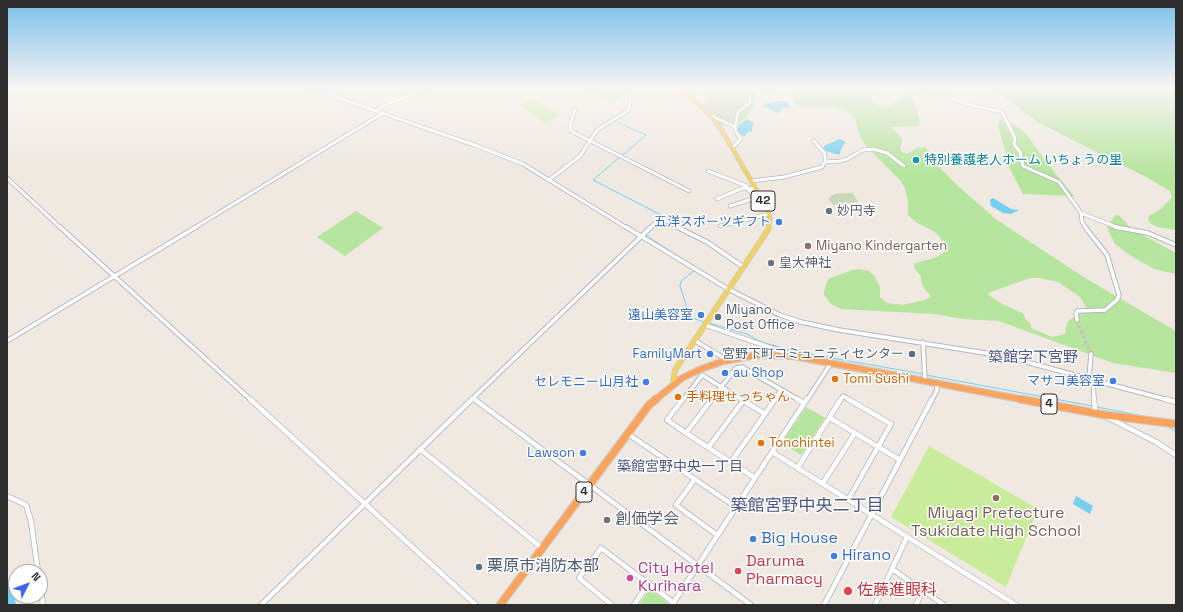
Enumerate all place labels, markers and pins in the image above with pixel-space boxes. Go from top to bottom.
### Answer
place label: 特別養護老人ホーム いちょうの里 [924,152,1122,168]
marker: 特別養護老人ホーム いちょうの里 [911,155,921,165]
place label: 妙円寺 [837,203,876,219]
marker: 妙円寺 [824,206,834,216]
place label: 五洋スポーツギフト [654,214,771,230]
marker: 五洋スポーツギフト [774,217,784,227]
place label: Miyano Kindergarten [816,238,947,254]
marker: Miyano Kindergarten [803,241,813,251]
place label: 皇大神社 [779,255,831,271]
marker: 皇大神社 [766,258,776,268]
place label: Miyano Post Office [726,302,795,333]
place label: 遠山美容室 [628,307,693,323]
marker: 遠山美容室 [696,310,706,320]
marker: Miyano Post Office [713,312,723,322]
place label: FamilyMart [632,346,702,362]
place label: 宮野下町コミュニティセンター [722,346,904,362]
marker: FamilyMart [705,349,715,359]
marker: 宮野下町コミュニティセンター [907,349,917,359]
place label: au Shop [733,365,784,381]
marker: au Shop [720,368,730,378]
place label: Tomi Sushi [843,371,909,387]
place label: マサコ美容室 [1027,373,1105,389]
place label: セレモニー山月社 [534,374,638,390]
marker: Tomi Sushi [830,374,840,384]
marker: マサコ美容室 [1108,376,1118,386]
marker: セレモニー山月社 [641,377,651,387]
place label: 手料理せっちゃん [686,389,790,405]
marker: 手料理せっちゃん [673,392,683,402]
place label: Tonchintei [769,435,835,451]
marker: Tonchintei [756,438,766,448]
place label: Lawson [527,445,575,461]
marker: Lawson [578,448,588,458]
marker: Miyagi Prefecture Tsukidate High School [991,493,1001,503]
place label: Miyagi Prefecture Tsukidate High School [911,504,1081,542]
place label: 創価学会 [615,510,679,530]
marker: 創価学会 [602,515,612,525]
place label: Big House [761,529,838,549]
marker: Big House [748,534,758,544]
place label: Hirano [842,546,891,566]
marker: Hirano [829,551,839,561]
place label: Daruma Pharmacy [746,552,823,590]
place label: 栗原市消防本部 [487,557,599,577]
place label: City Hotel Kurihara [638,559,714,597]
marker: 栗原市消防本部 [474,562,484,572]
marker: Daruma Pharmacy [733,566,743,576]
marker: City Hotel Kurihara [625,573,635,583]
place label: 佐藤進眼科 [857,581,937,601]
marker: 佐藤進眼科 [842,585,854,597]

